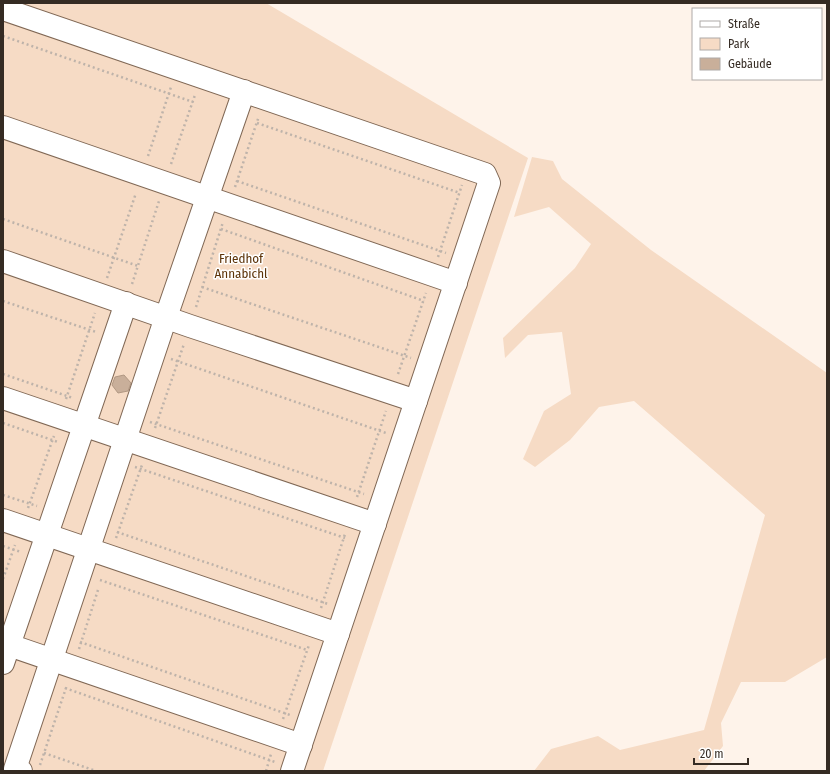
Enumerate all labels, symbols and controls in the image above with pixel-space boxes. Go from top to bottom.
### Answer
legend [692,8,822,80]
text: Straße [728,17,760,31]
text: Park [728,37,750,51]
text: Gebäude [728,57,772,71]
park label: Friedhof Annabichl [215,251,268,281]
scale bar [694,740,748,766]
text: 20 m [700,747,724,761]

